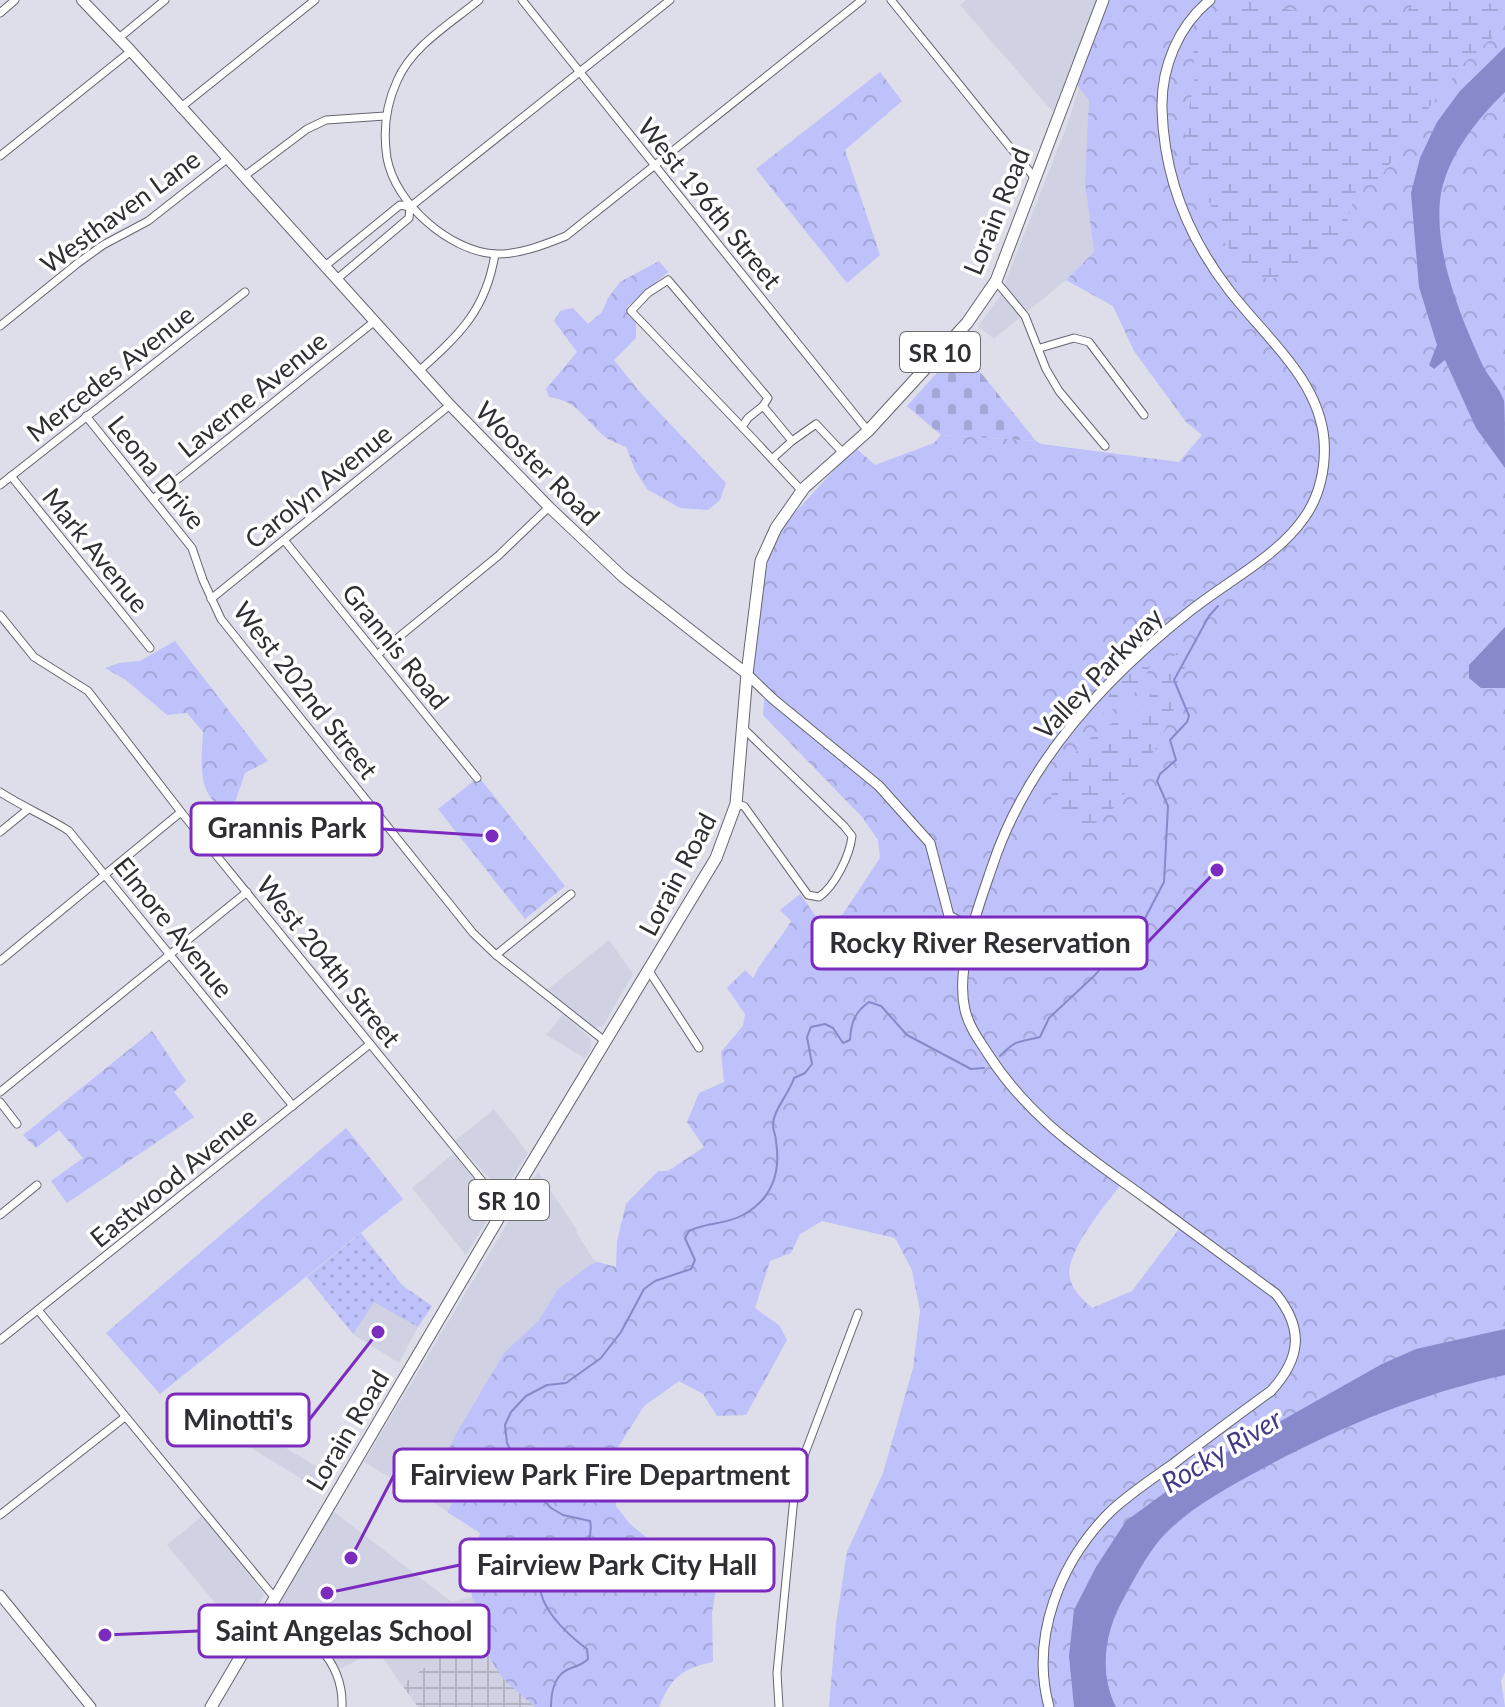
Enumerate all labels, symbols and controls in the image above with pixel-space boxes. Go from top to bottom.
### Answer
street label: West 196th Street [631,111,789,295]
street label: Westhaven Lane [34,142,206,280]
street label: Lorain Road [956,143,1036,279]
street label: Mercedes Avenue [20,298,200,448]
street label: Laverne Avenue [171,324,333,464]
road number: SR 10 [900,332,980,372]
street label: Wooster Road [469,394,607,532]
street label: Leona Drive [101,409,213,535]
street label: Carolyn Avenue [238,417,398,555]
street label: Mark Avenue [36,481,156,619]
street label: Grannis Road [336,577,456,715]
street label: West 202nd Street [227,595,385,785]
street label: Valley Parkway [1027,600,1169,746]
callout: Grannis Park [191,803,382,855]
street label: Lorain Road [631,807,723,941]
text: Grannis Park [208,810,366,844]
street label: Elmore Avenue [108,850,240,1004]
street label: West 204th Street [250,869,408,1053]
callout: Rocky River Reservation [812,917,1147,969]
text: Rocky River Reservation [829,925,1131,959]
street label: Eastwood Avenue [83,1100,263,1254]
road number: SR 10 [469,1180,549,1220]
street label: Lorain Road [299,1364,395,1496]
callout: Minotti's [167,1394,309,1446]
water label: Rocky River [1155,1401,1288,1499]
text: Minotti's [183,1402,293,1436]
callout: Fairview Park Fire Department [394,1449,807,1501]
text: Fairview Park Fire Department [410,1457,791,1491]
callout: Fairview Park City Hall [460,1539,774,1591]
text: Fairview Park City Hall [477,1547,757,1581]
callout: Saint Angelas School [199,1605,489,1657]
text: Saint Angelas School [215,1613,473,1647]

